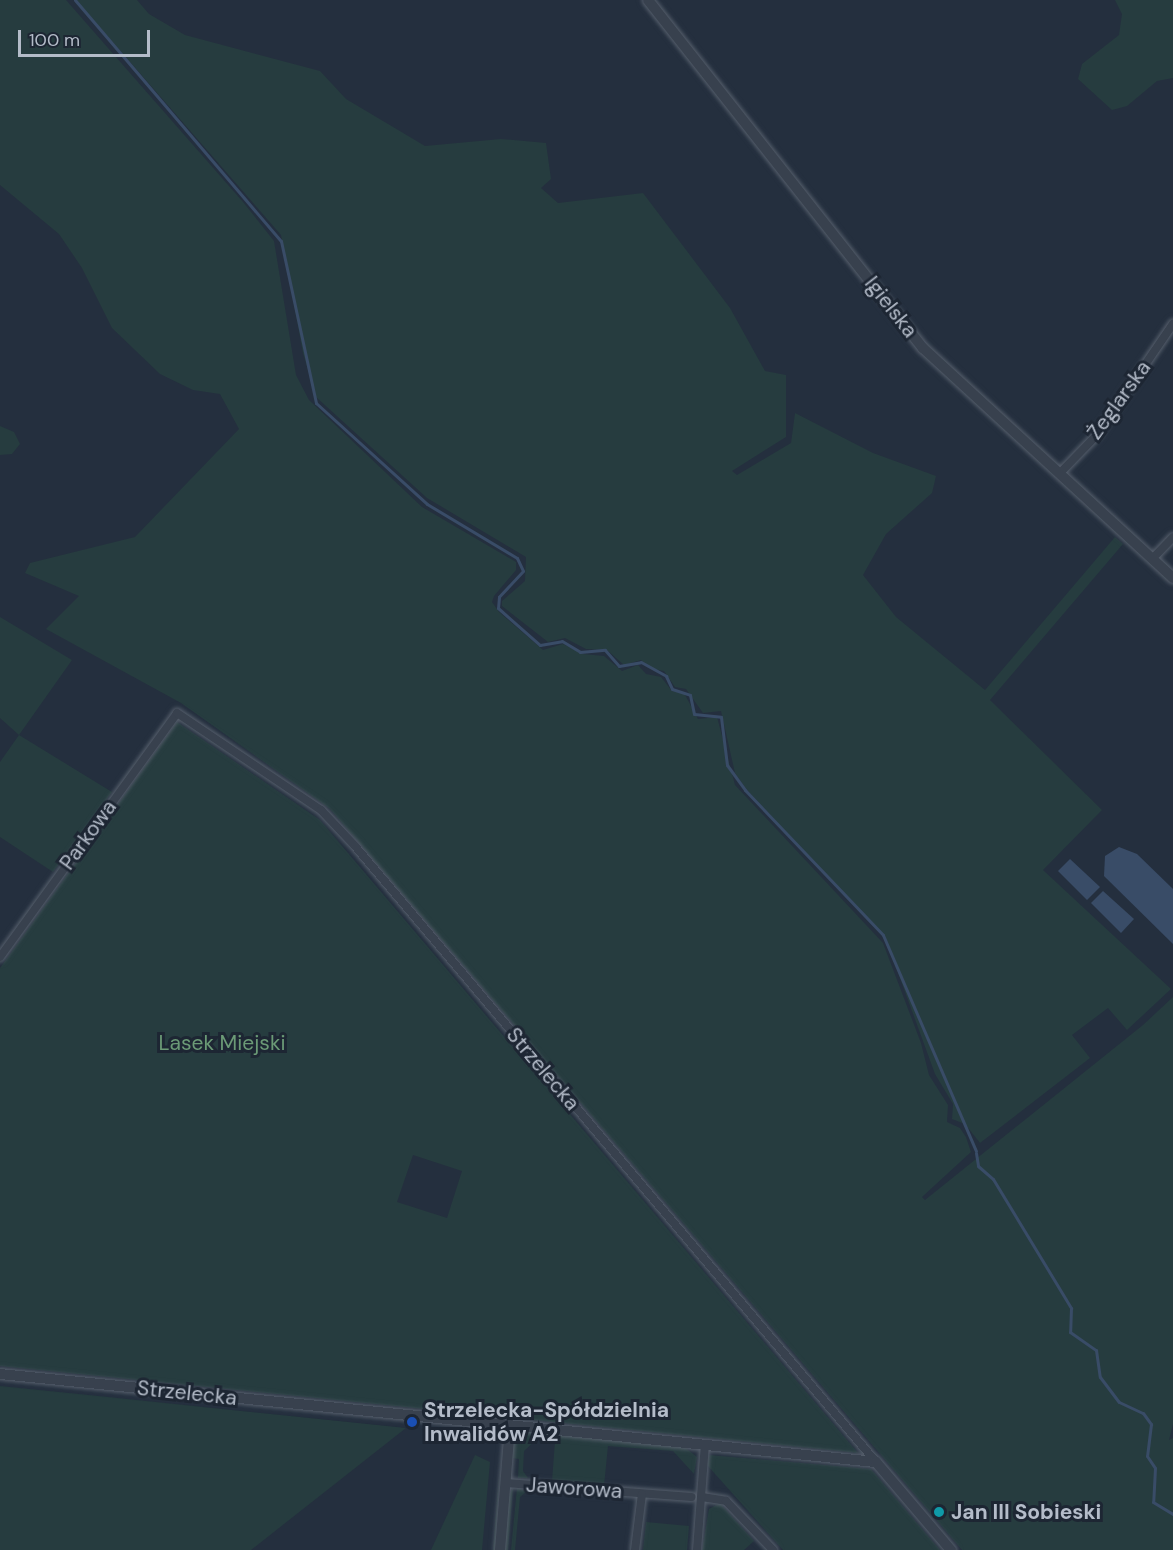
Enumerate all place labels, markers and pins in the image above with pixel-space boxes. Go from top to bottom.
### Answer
place label: Strzelecka-Spółdzielnia Inwalidów A2 [424,1397,669,1447]
marker: Strzelecka-Spółdzielnia Inwalidów A2 [405,1415,419,1429]
place label: Jan III Sobieski [951,1499,1101,1525]
marker: Jan III Sobieski [932,1505,946,1519]

